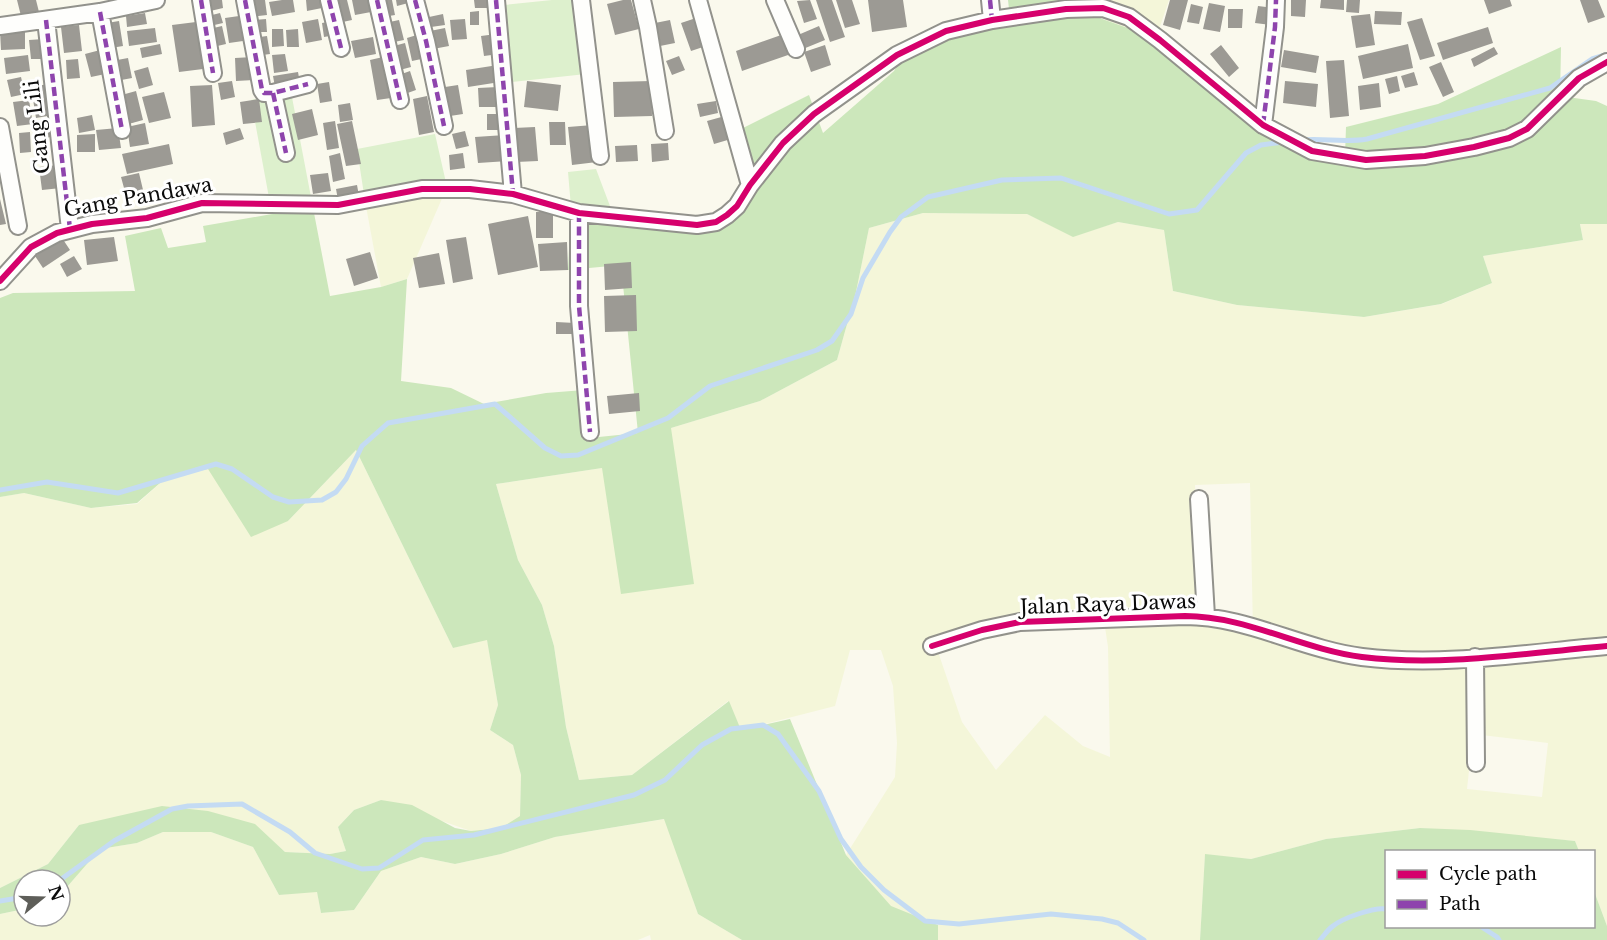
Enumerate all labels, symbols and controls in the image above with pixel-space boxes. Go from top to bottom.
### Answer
street label: Gang Lili [19,78,55,175]
street label: Gang Pandawa [62,172,215,222]
street label: Jalan Raya Dawas [1017,589,1196,619]
legend [1385,850,1595,928]
text: Cycle path [1439,863,1537,885]
north arrow [12,868,72,928]
text: N [44,883,68,903]
text: Path [1439,893,1480,915]

